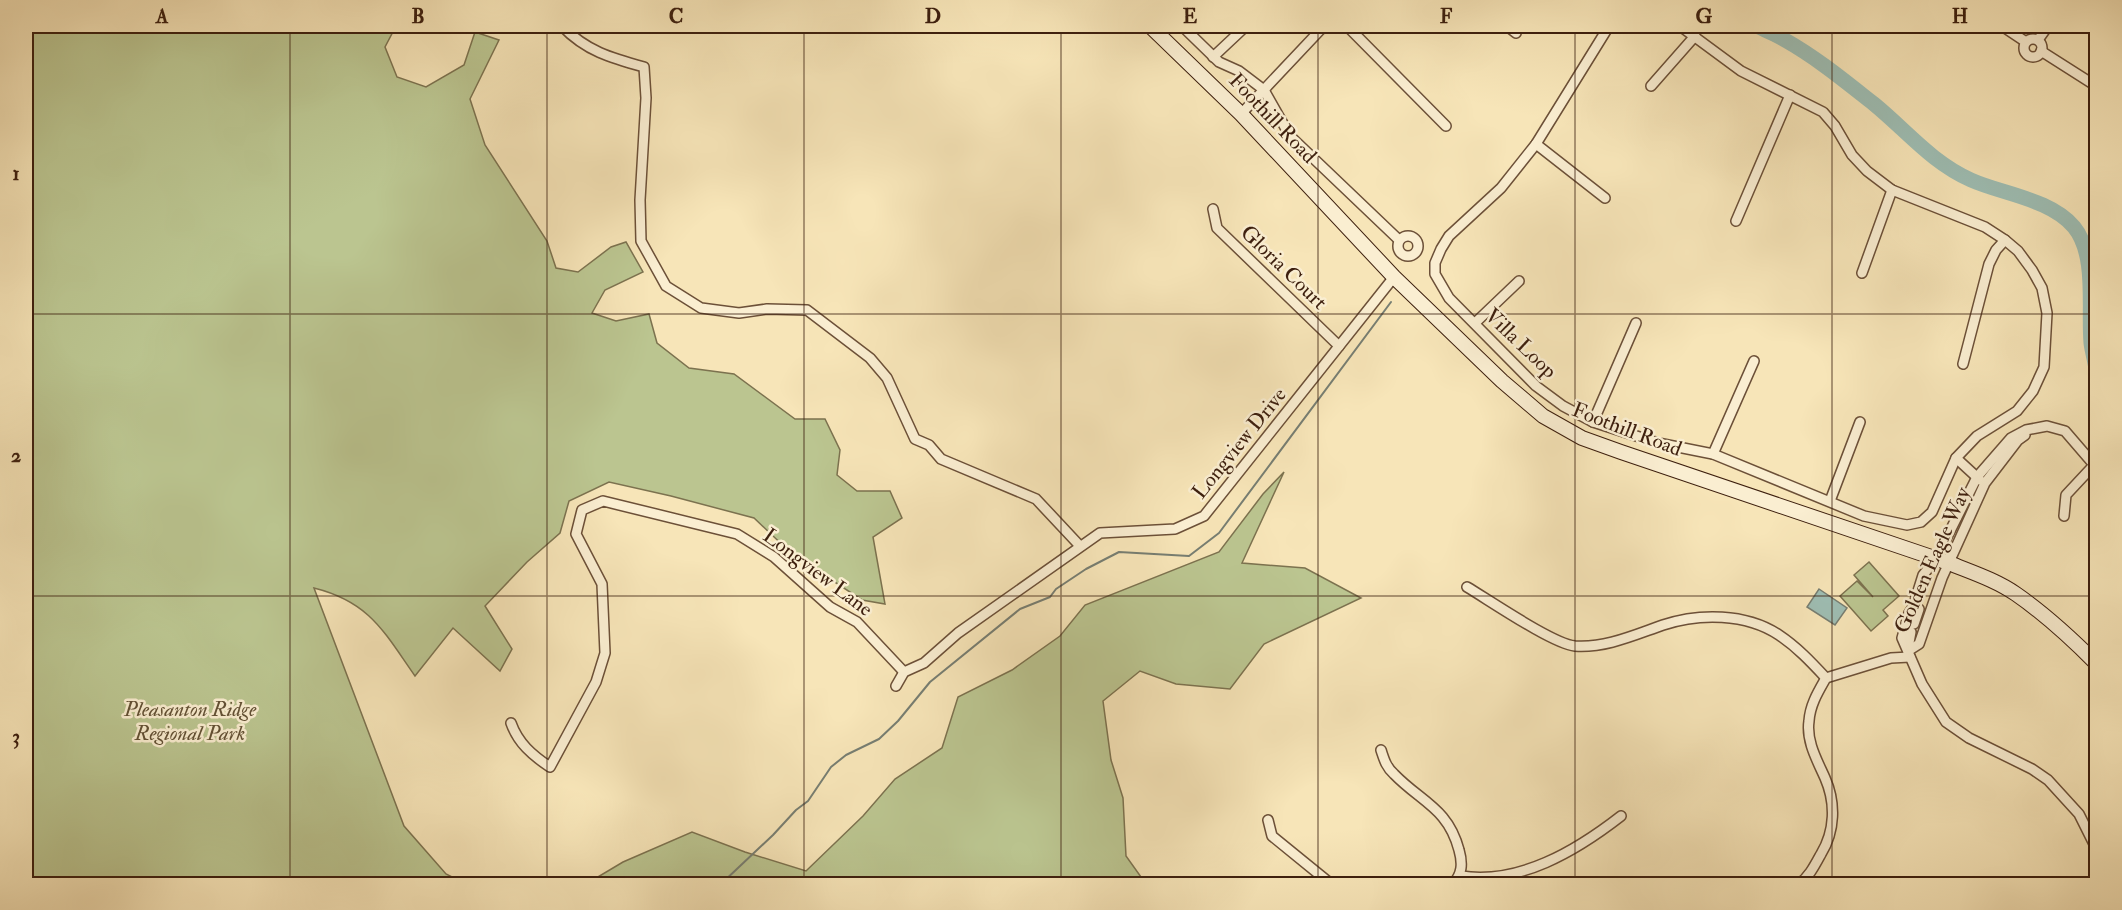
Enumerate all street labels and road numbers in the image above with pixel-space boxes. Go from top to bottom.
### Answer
street label: Foothill Road [1223,67,1323,170]
street label: Gloria Court [1235,219,1333,316]
street label: Villa Loop [1479,302,1563,384]
street label: Longview Drive [1186,382,1293,505]
street label: Foothill Road [1568,396,1686,463]
street label: Golden Eagle Way [1888,482,1977,637]
street label: Longview Lane [757,522,878,623]

